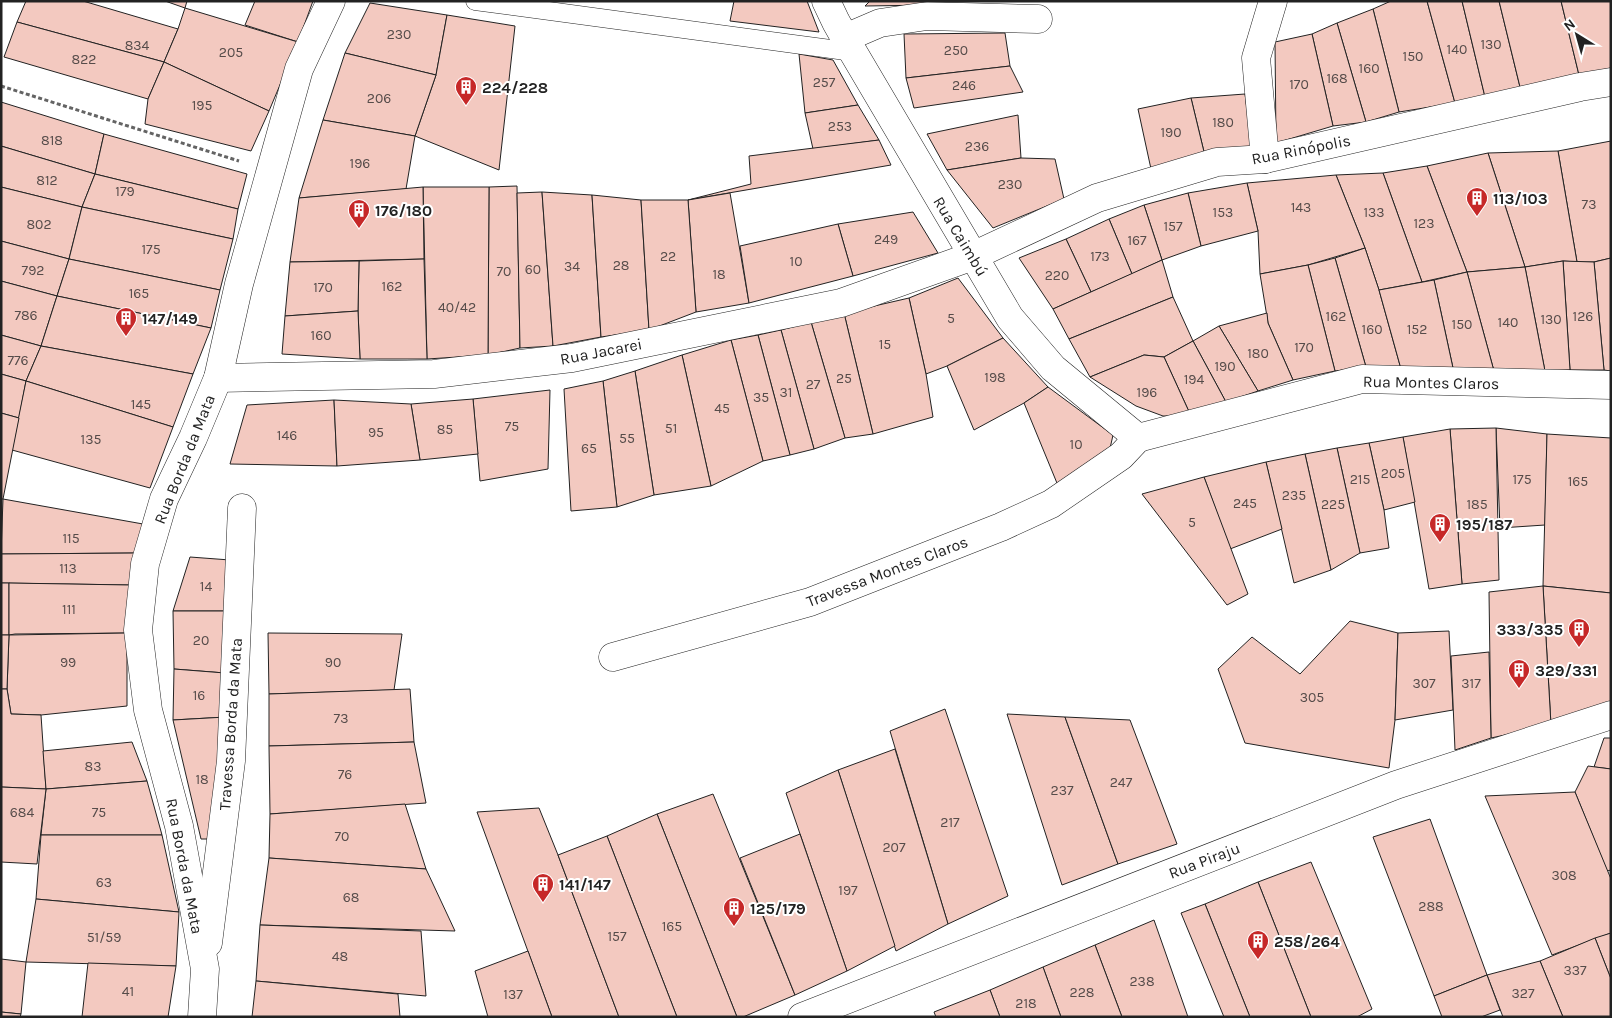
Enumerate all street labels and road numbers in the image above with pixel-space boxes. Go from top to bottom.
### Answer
street label: Rua Rinópolis [1250,131,1352,168]
street label: Rua Caimbú [929,193,992,280]
street label: Rua Jacarei [558,334,644,369]
street label: Rua Montes Claros [1363,372,1499,393]
street label: Rua Borda da Mata [150,392,219,527]
street label: Travessa Montes Claros [804,532,971,611]
street label: Travessa Borda da Mata [215,637,246,811]
street label: Rua Borda da Mata [162,797,207,936]
street label: Rua Piraju [1166,838,1243,883]

